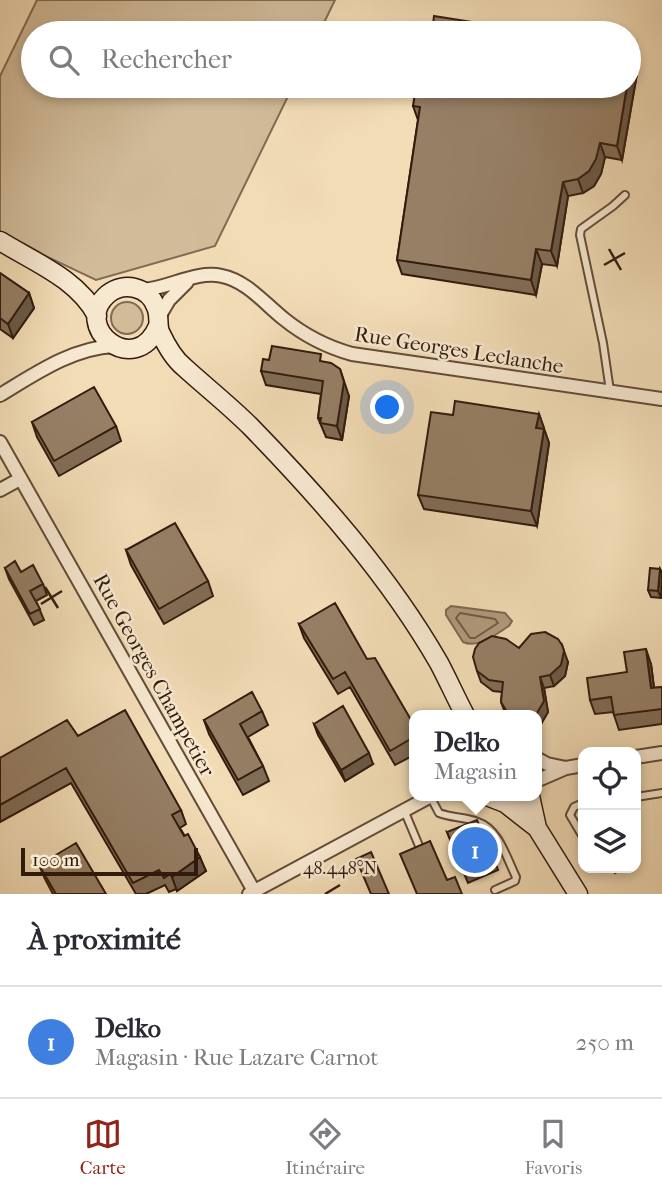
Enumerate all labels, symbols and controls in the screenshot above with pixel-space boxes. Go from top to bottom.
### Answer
search box [21,21,641,98]
icon: search [45,41,83,79]
text: Rechercher [101,44,232,75]
street label: Rue Georges Leclanche [353,322,565,378]
your location [370,390,404,424]
street label: Rue Georges Champetier [88,570,220,780]
popup [409,710,542,801]
text: Delko [434,727,500,758]
map controls [578,747,641,873]
button: locate [578,747,641,810]
text: Magasin [434,758,517,785]
button: layers [578,810,641,873]
pin: 1 [452,824,498,876]
scale bar [21,845,198,877]
text: 100 m [32,849,80,871]
text: 48.448°N [303,858,377,879]
text: À proximité [28,922,181,957]
text: Delko [95,1013,161,1044]
text: 1 [47,1029,55,1056]
text: 250 m [576,1029,634,1056]
text: Magasin · Rue Lazare Carnot [95,1044,379,1071]
tab: Carte [80,1115,126,1179]
tab: Itinéraire [285,1115,365,1179]
tab: Favoris [524,1115,582,1179]

